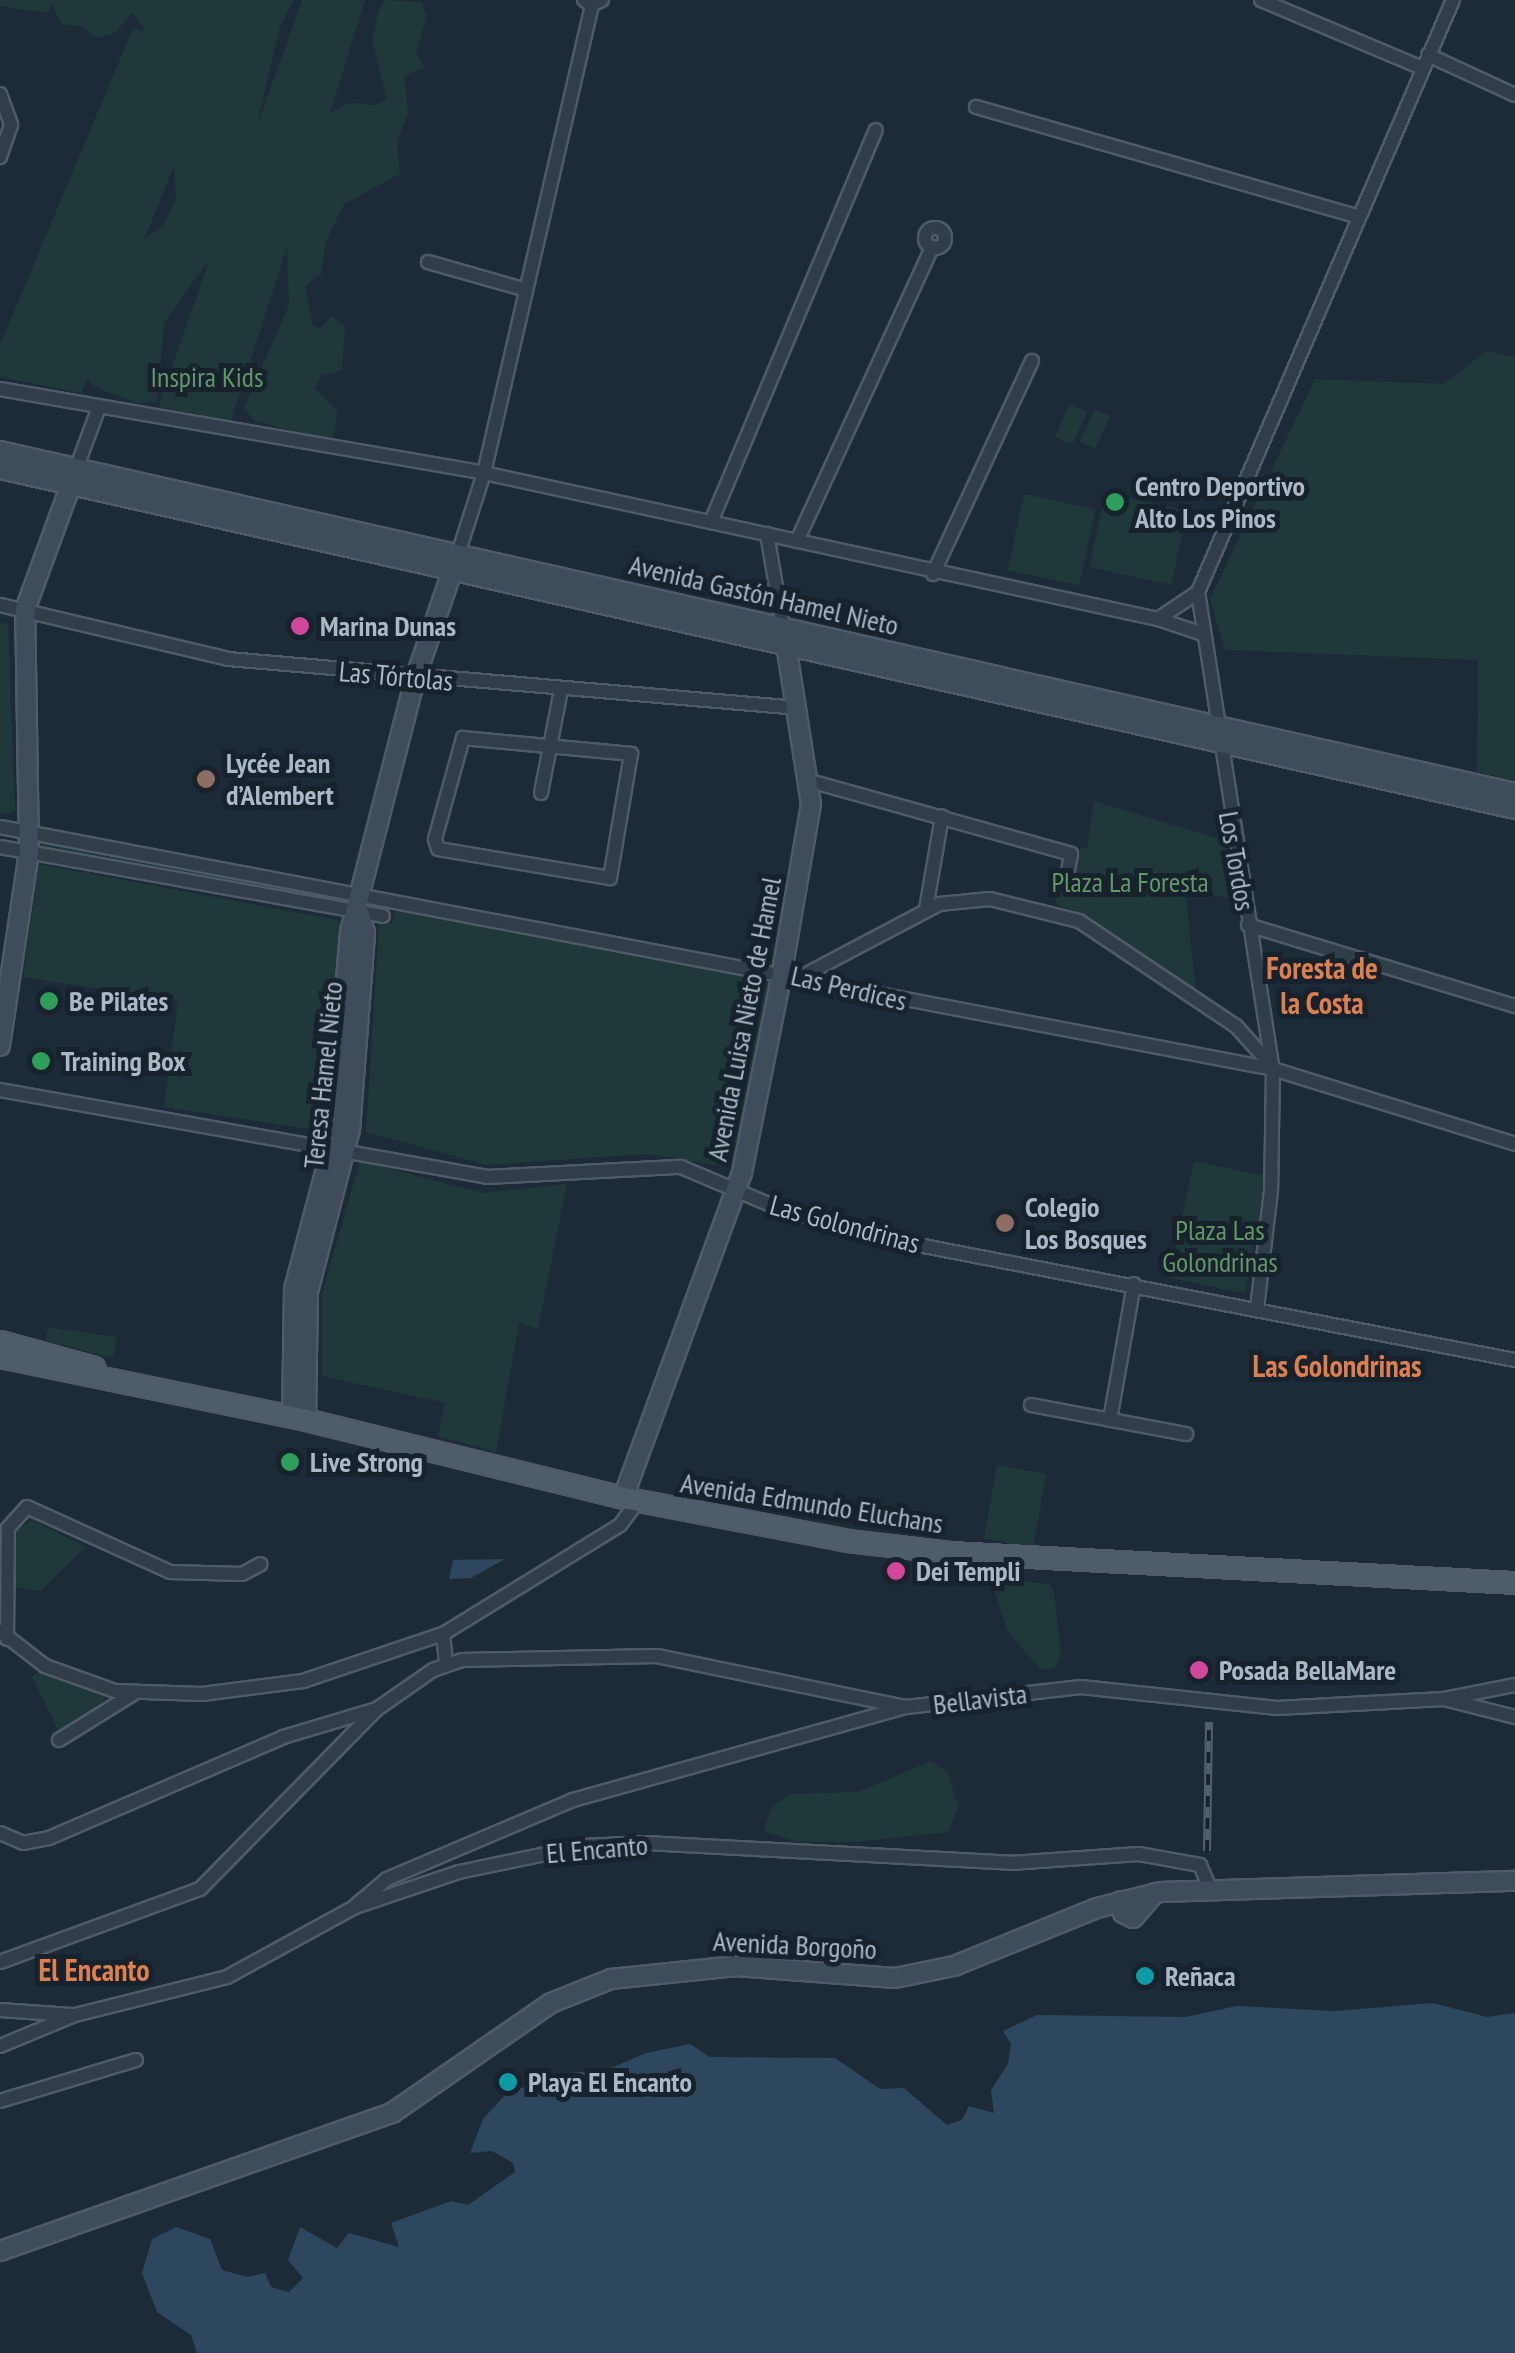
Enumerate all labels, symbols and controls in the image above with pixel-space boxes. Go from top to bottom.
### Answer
park label: Inspira Kids [151,360,263,394]
place label: Centro Deportivo Alto Los Pinos [1135,469,1305,535]
marker: Centro Deportivo Alto Los Pinos [1104,491,1126,513]
street label: Avenida Gastón Hamel Nieto [626,548,902,642]
place label: Marina Dunas [320,609,456,643]
marker: Marina Dunas [289,615,311,637]
street label: Las Tórtolas [337,654,455,698]
place label: Lycée Jean d’Alembert [226,746,334,812]
marker: Lycée Jean d’Alembert [195,768,217,790]
street label: Los Tordos [1212,808,1262,914]
park label: Plaza La Foresta [1051,865,1209,899]
street label: Avenida Luisa Nieto de Hamel [700,874,788,1164]
district label: Foresta de la Costa [1266,950,1378,1020]
street label: Las Perdices [788,958,910,1018]
street label: Teresa Hamel Nieto [296,980,350,1170]
place label: Be Pilates [69,984,168,1018]
marker: Be Pilates [38,990,60,1012]
place label: Training Box [61,1044,185,1078]
marker: Training Box [30,1050,52,1072]
street label: Las Golondrinas [767,1188,923,1260]
place label: Colegio Los Bosques [1025,1190,1147,1256]
marker: Colegio Los Bosques [994,1212,1016,1234]
park label: Plaza Las Golondrinas [1162,1213,1278,1279]
district label: Las Golondrinas [1252,1348,1422,1384]
place label: Live Strong [310,1445,423,1479]
marker: Live Strong [279,1451,301,1473]
street label: Avenida Edmundo Eluchans [678,1466,946,1540]
place label: Dei Templi [916,1554,1022,1588]
marker: Dei Templi [885,1560,907,1582]
place label: Posada BellaMare [1219,1653,1396,1687]
marker: Posada BellaMare [1188,1659,1210,1681]
street label: Bellavista [931,1677,1029,1721]
street label: El Encanto [545,1828,649,1870]
street label: Avenida Borgoño [712,1924,878,1966]
district label: El Encanto [38,1952,150,1988]
place label: Reñaca [1165,1959,1235,1993]
marker: Reñaca [1134,1965,1156,1987]
place label: Playa El Encanto [528,2065,692,2099]
marker: Playa El Encanto [497,2071,519,2093]

